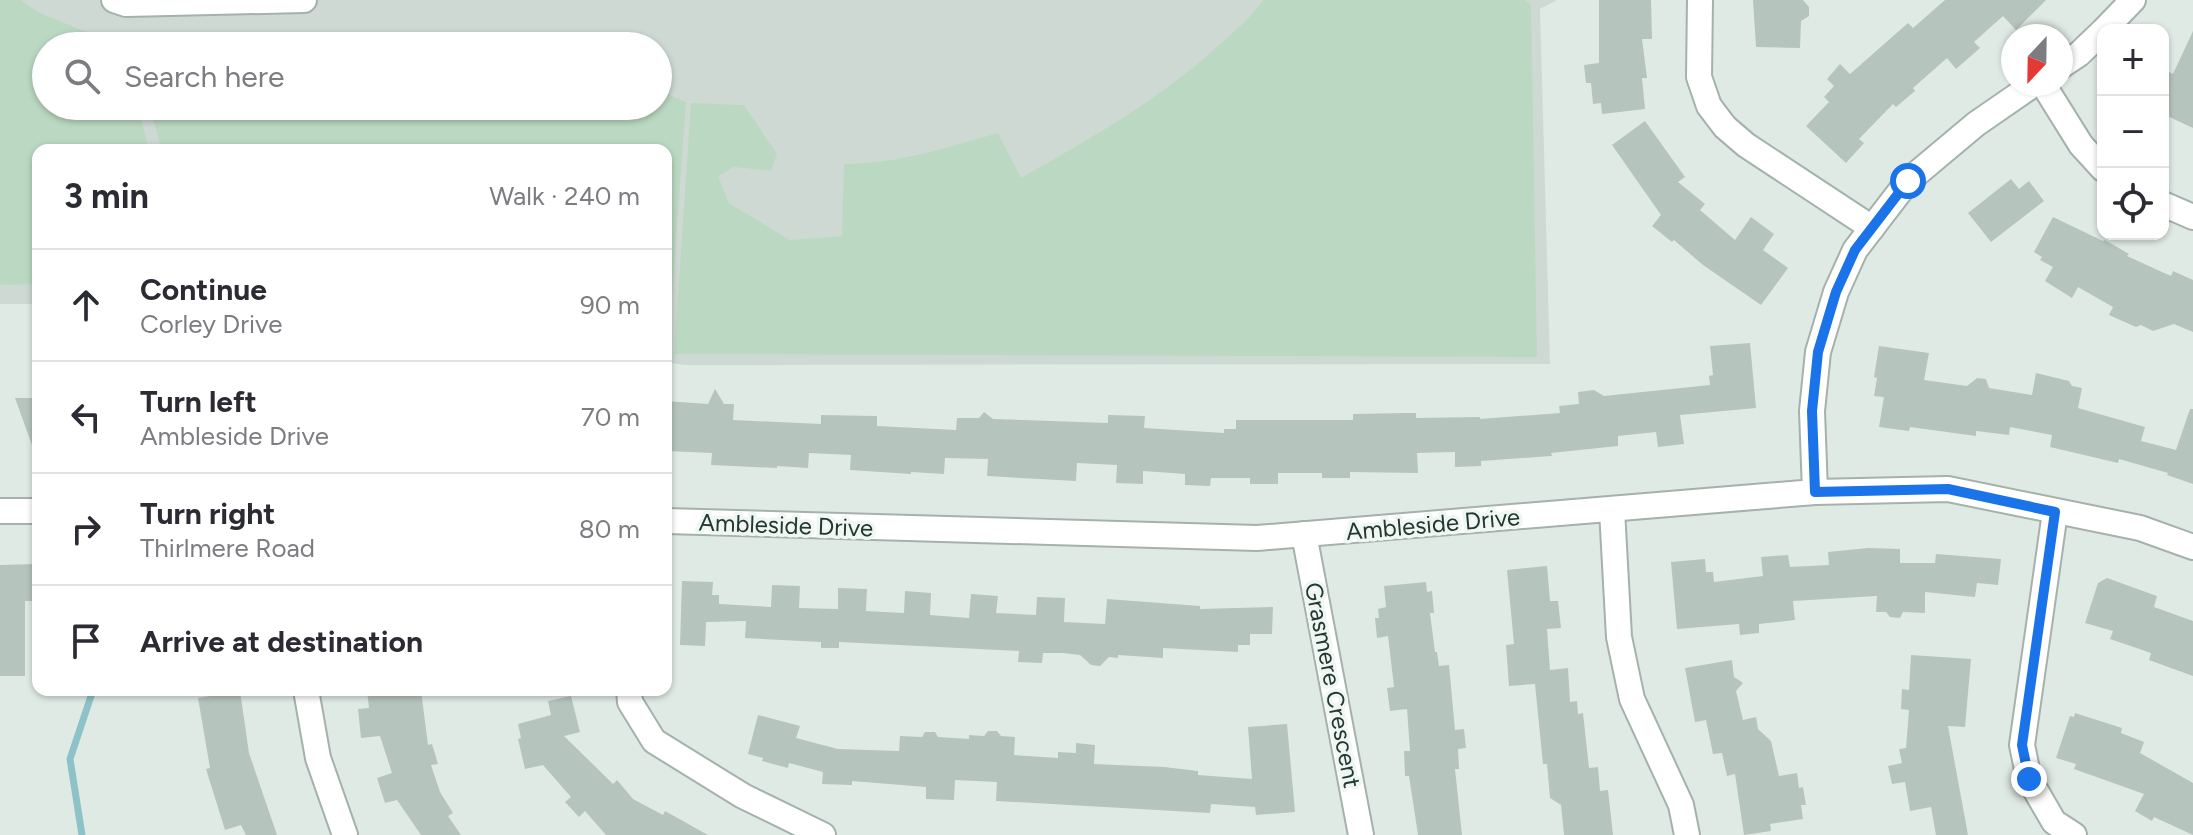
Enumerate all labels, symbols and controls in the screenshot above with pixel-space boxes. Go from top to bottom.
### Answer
north arrow [2001,24,2073,96]
map controls [2097,24,2169,240]
button: + [2097,24,2169,96]
search box [32,32,672,120]
icon: search [60,54,104,98]
text: Search here [124,58,284,95]
button: − [2097,96,2169,168]
route start [1890,163,1926,199]
button: locate [2097,168,2169,240]
text: 3 min [64,176,149,217]
text: Walk · 240 m [489,180,640,212]
text: Continue [140,271,267,308]
icon: ahead [64,283,108,327]
text: 90 m [580,289,640,321]
text: Corley Drive [140,308,282,340]
text: Turn left [140,383,257,420]
icon: left [64,395,108,439]
text: 70 m [581,401,640,433]
text: Ambleside Drive [140,420,329,452]
text: Turn right [140,495,275,532]
street label: Ambleside Drive [1345,502,1521,546]
icon: right [64,507,108,551]
street label: Ambleside Drive [698,507,874,543]
text: 80 m [579,513,640,545]
text: Thirlmere Road [140,532,315,564]
street label: Grasmere Crescent [1299,580,1367,790]
icon: arrive [64,619,108,663]
text: Arrive at destination [140,623,423,660]
route end [2011,761,2047,797]

